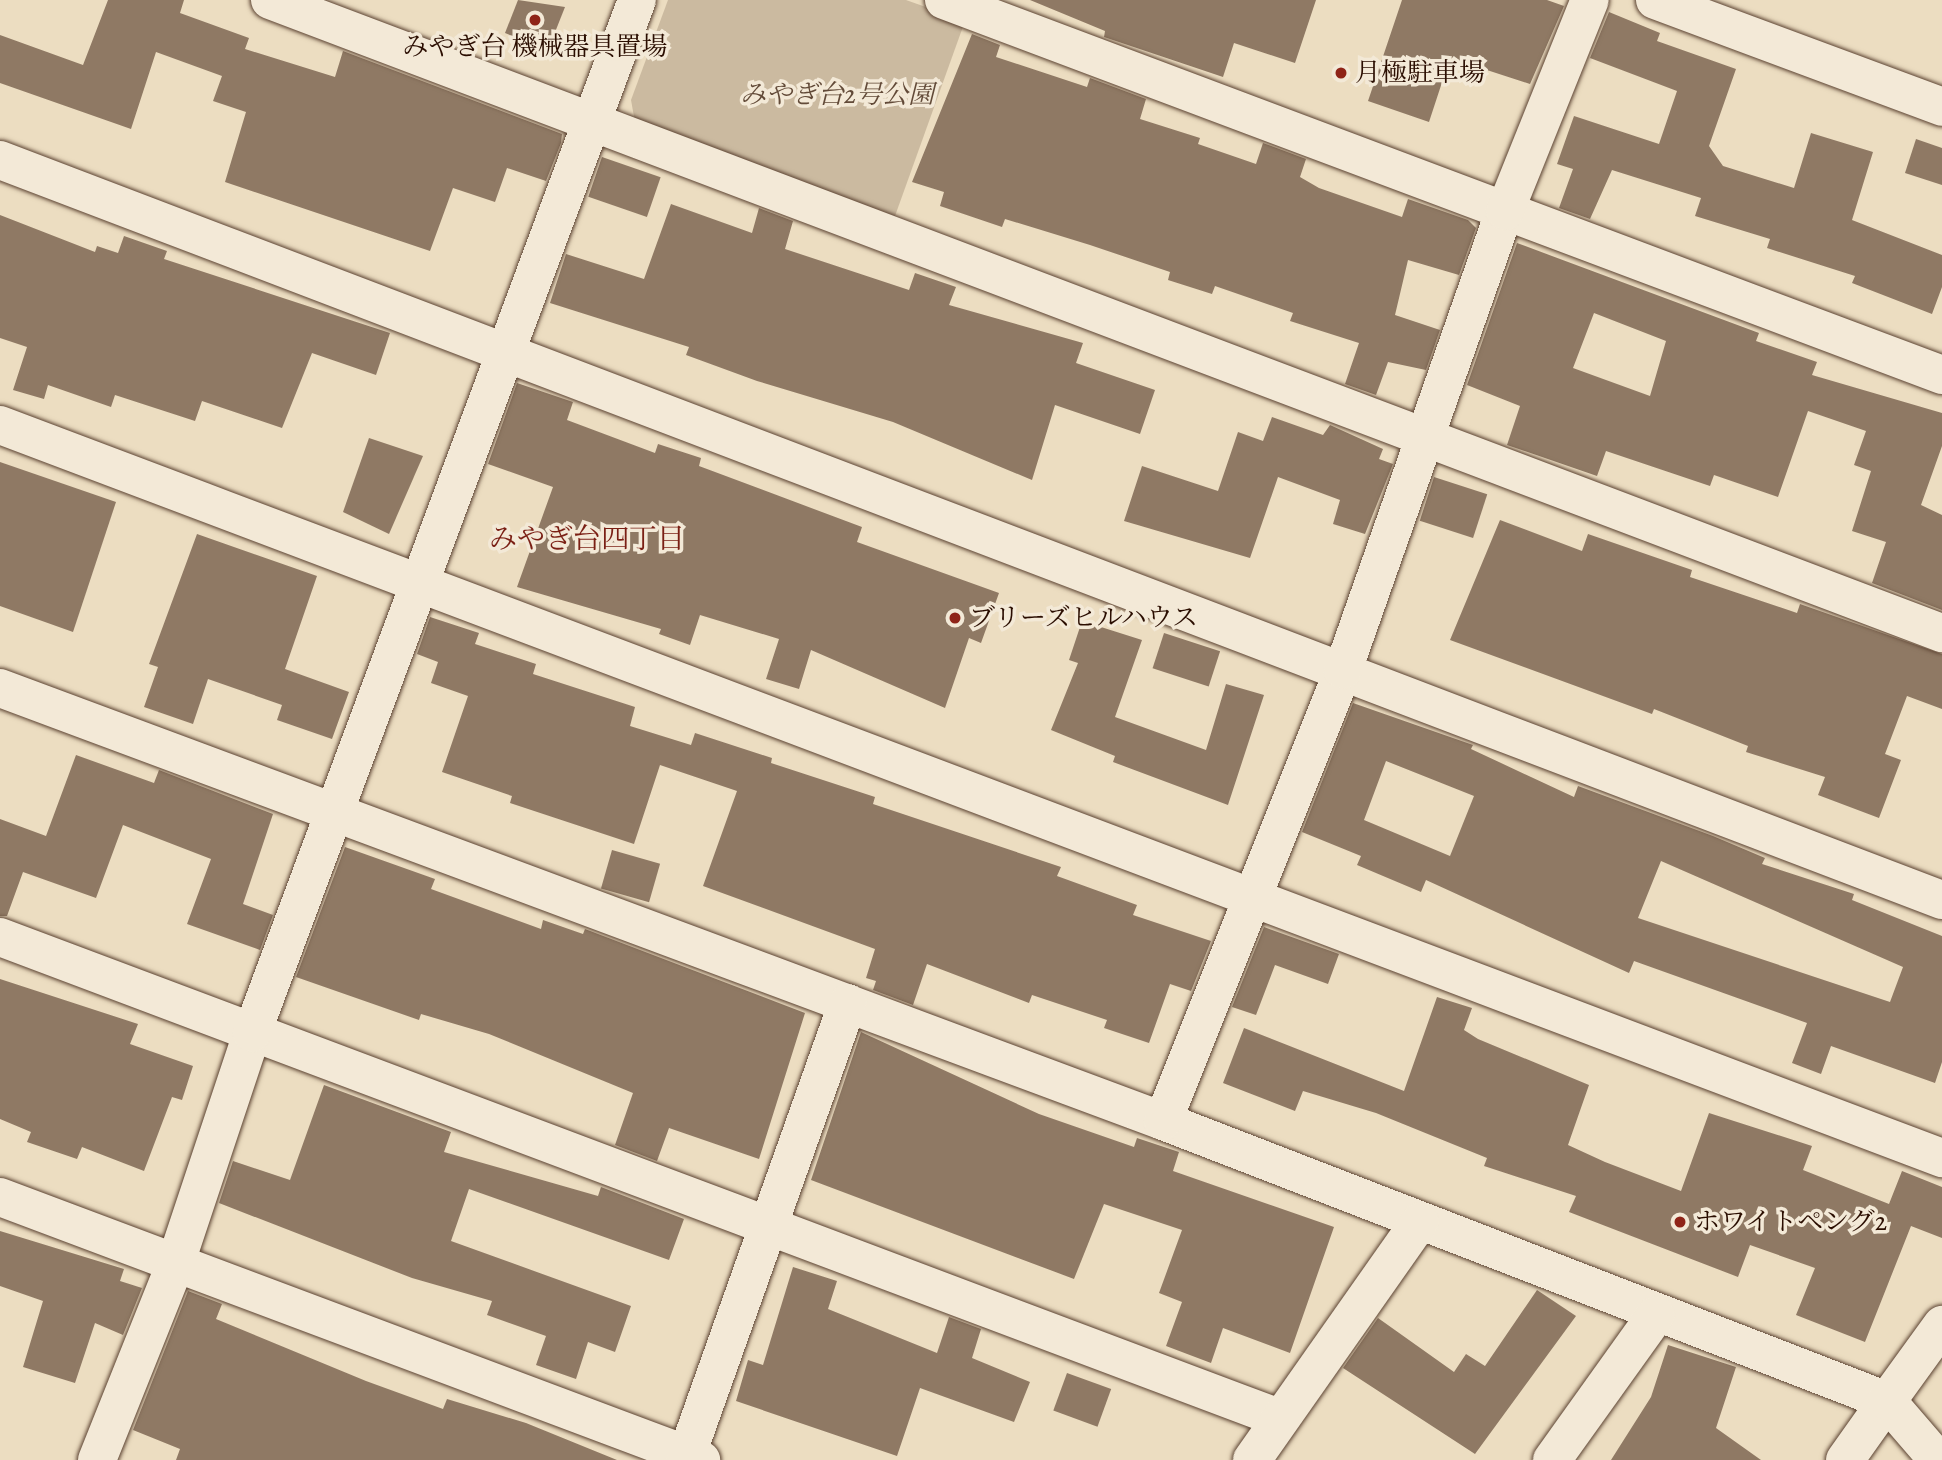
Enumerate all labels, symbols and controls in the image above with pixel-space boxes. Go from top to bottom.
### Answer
marker: みやぎ台 機械器具置場 [527,12,543,28]
place label: みやぎ台 機械器具置場 [402,31,668,63]
place label: 月極駐車場 [1355,57,1485,89]
marker: 月極駐車場 [1333,65,1349,81]
park label: みやぎ台2号公園 [740,79,934,111]
district label: みやぎ台四丁目 [489,522,685,556]
place label: ブリーズヒルハウス [969,602,1203,634]
marker: ブリーズヒルハウス [947,610,963,626]
place label: ホワイトペング2 [1694,1206,1888,1238]
marker: ホワイトペング2 [1672,1214,1688,1230]

